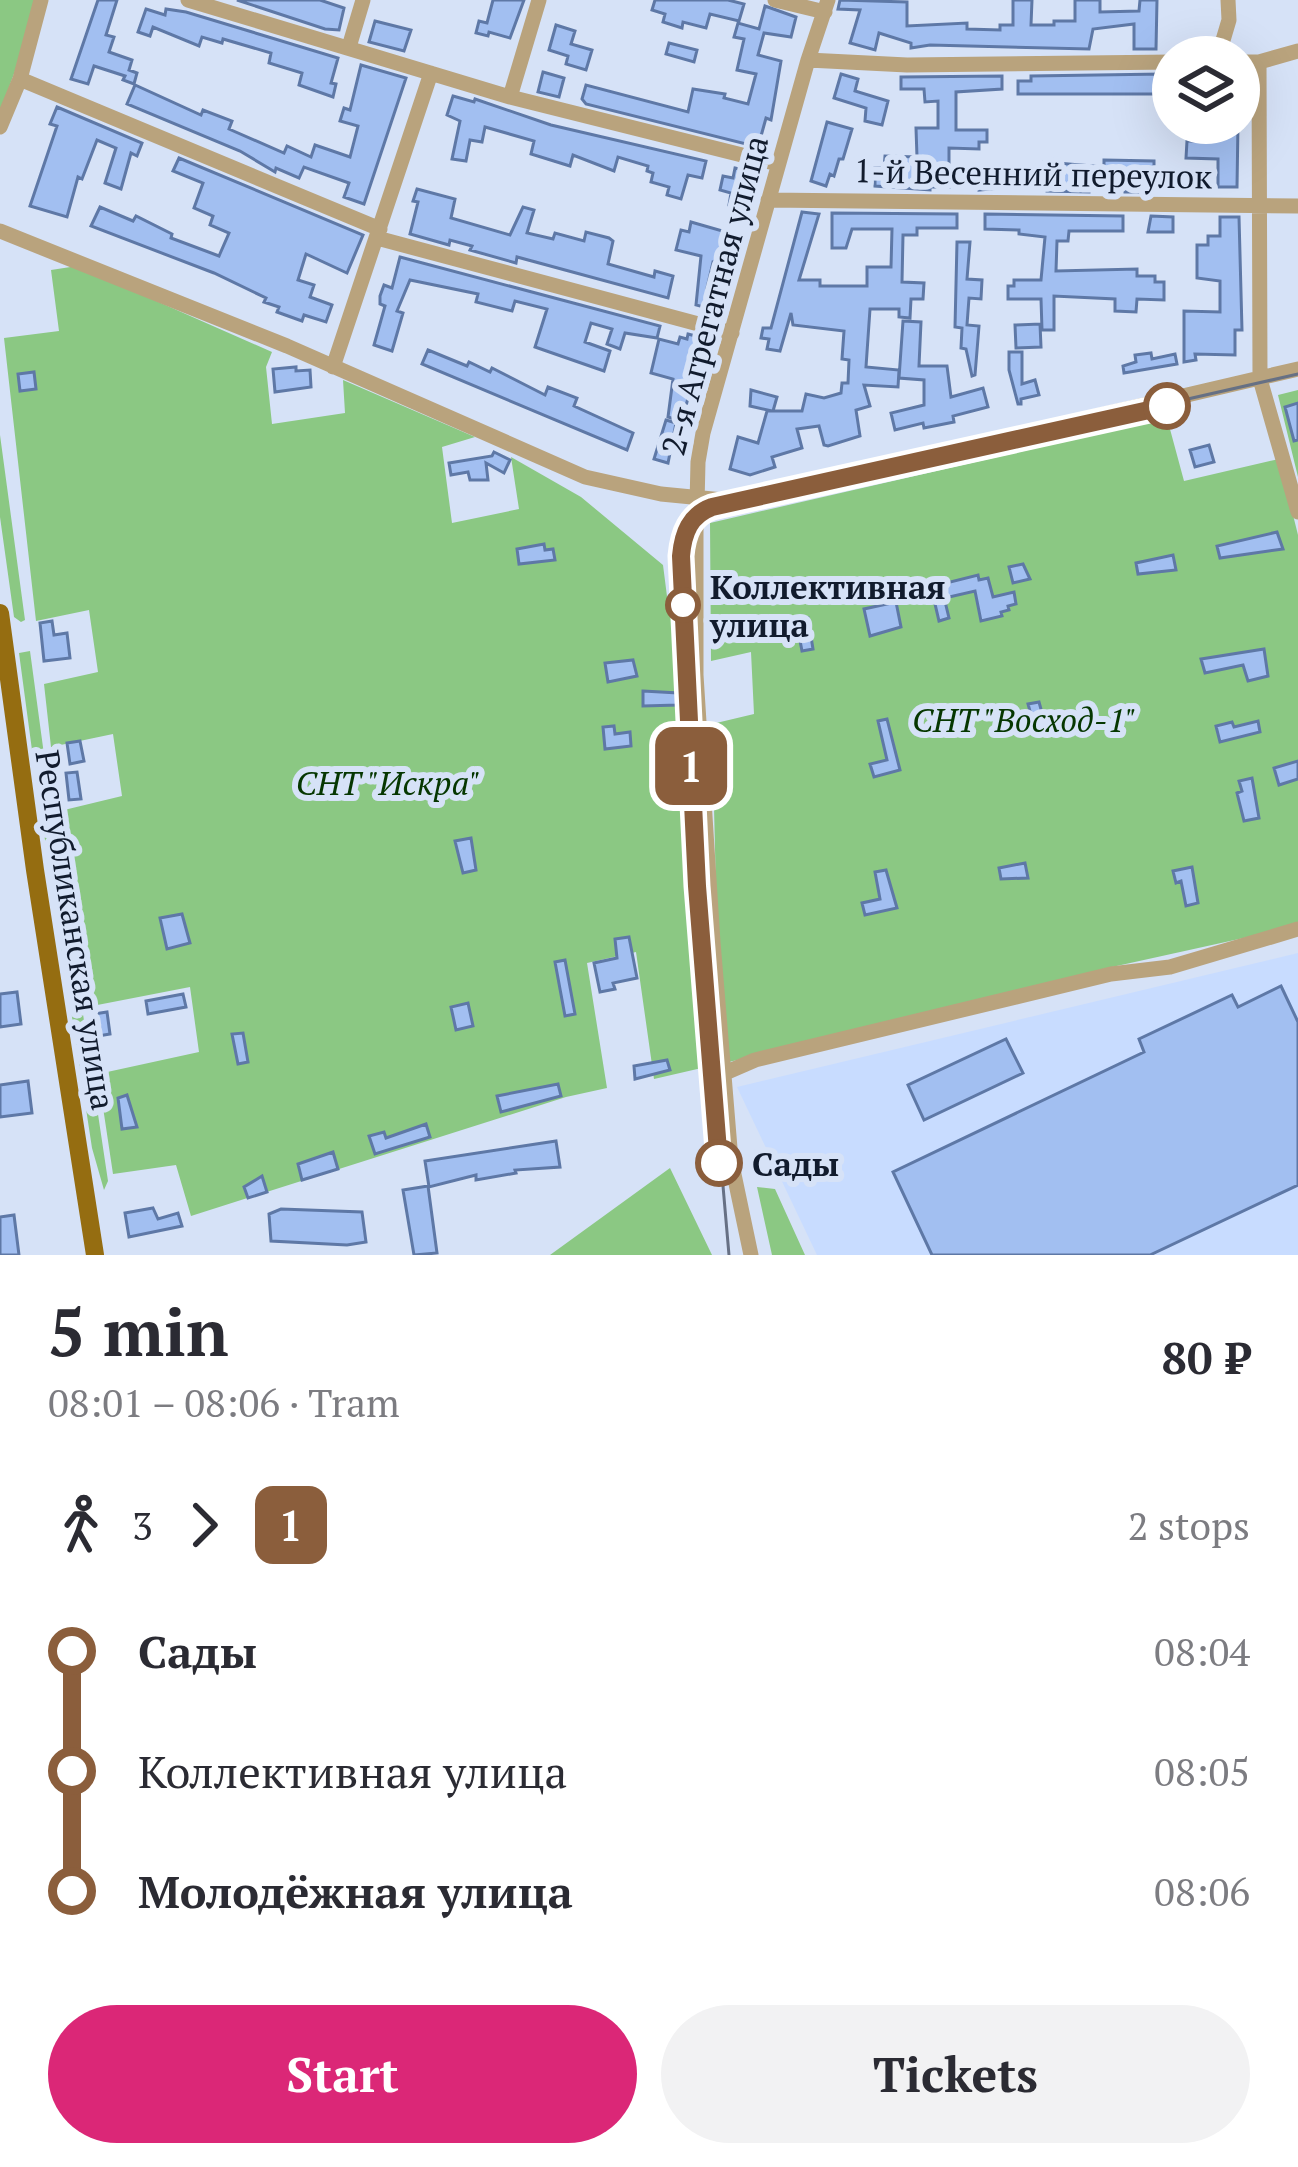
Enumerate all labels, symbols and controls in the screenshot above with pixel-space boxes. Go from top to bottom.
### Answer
map controls [1152,36,1260,144]
button: layers [1152,36,1260,144]
street label: 2-я Агрегатная улица [651,130,777,460]
street label: 1-й Весенний переулок [854,148,1213,198]
unlabelled marker [1145,384,1189,428]
place label: Коллективная улица [709,565,946,646]
marker: Коллективная улица [667,589,699,621]
park label: СНТ "Восход-1" [912,698,1136,741]
line badge: 1 [652,727,730,805]
text: 1 [679,738,703,794]
street label: Республиканская улица [26,747,126,1113]
park label: СНТ "Искра" [296,761,480,804]
marker: Сады [697,1141,741,1185]
place label: Сады [752,1142,839,1185]
text: 5 min [48,1287,229,1375]
text: 80 ₽ [1162,1327,1250,1387]
text: 08:01 – 08:06 · Tram [48,1376,400,1428]
icon: walk [48,1492,114,1558]
icon: forward [171,1492,237,1558]
text: 1 [279,1497,303,1553]
text: 3 [132,1499,153,1551]
text: 2 stops [1128,1499,1250,1551]
text: Сады [138,1621,257,1681]
text: 08:04 [1154,1625,1250,1677]
text: Коллективная улица [138,1741,567,1801]
text: 08:05 [1154,1745,1250,1797]
text: Молодёжная улица [138,1861,573,1921]
text: 08:06 [1154,1865,1250,1917]
button: Start [48,2005,637,2143]
button: Tickets [661,2005,1250,2143]

